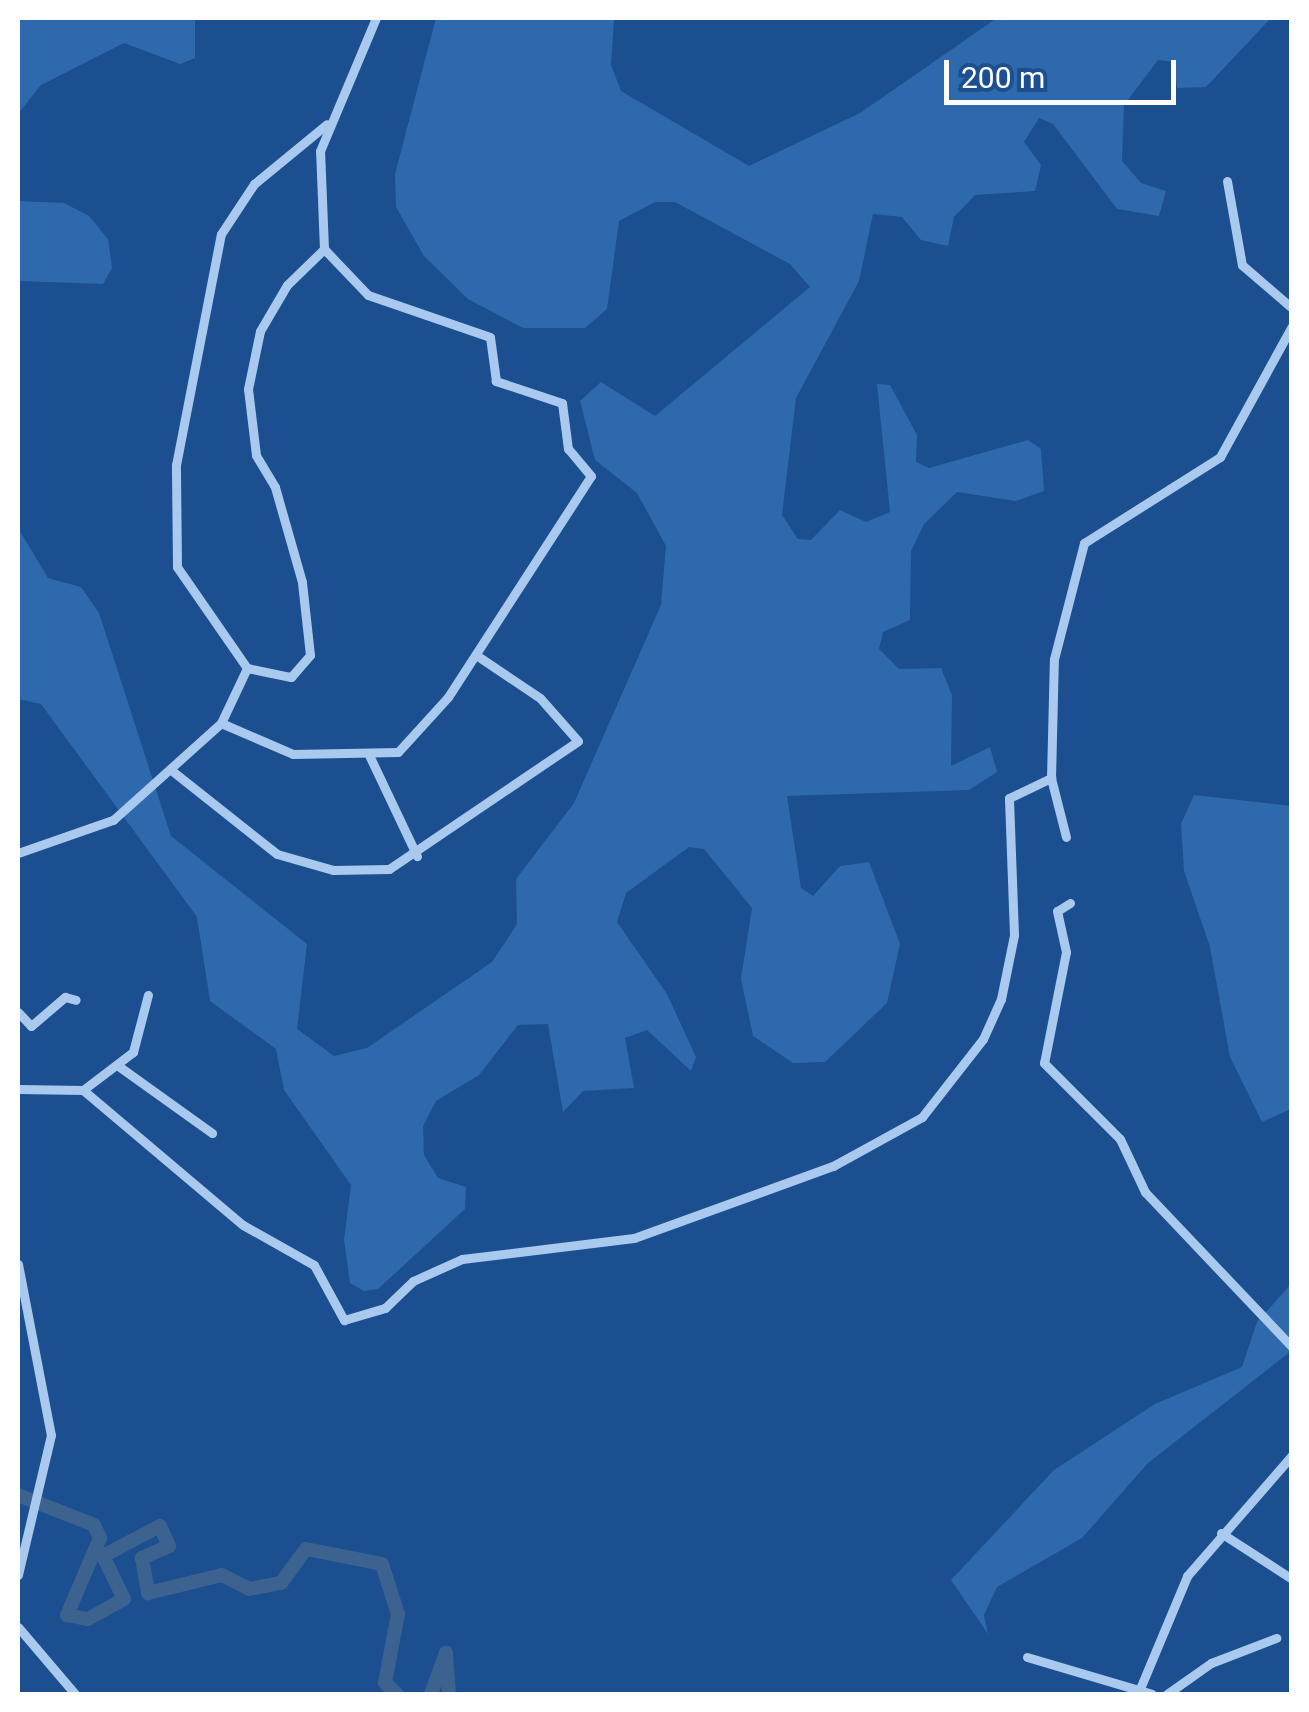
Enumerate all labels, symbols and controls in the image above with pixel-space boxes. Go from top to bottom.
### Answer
scale bar [949,40,1182,102]
text: 200 m [961,60,1045,95]

